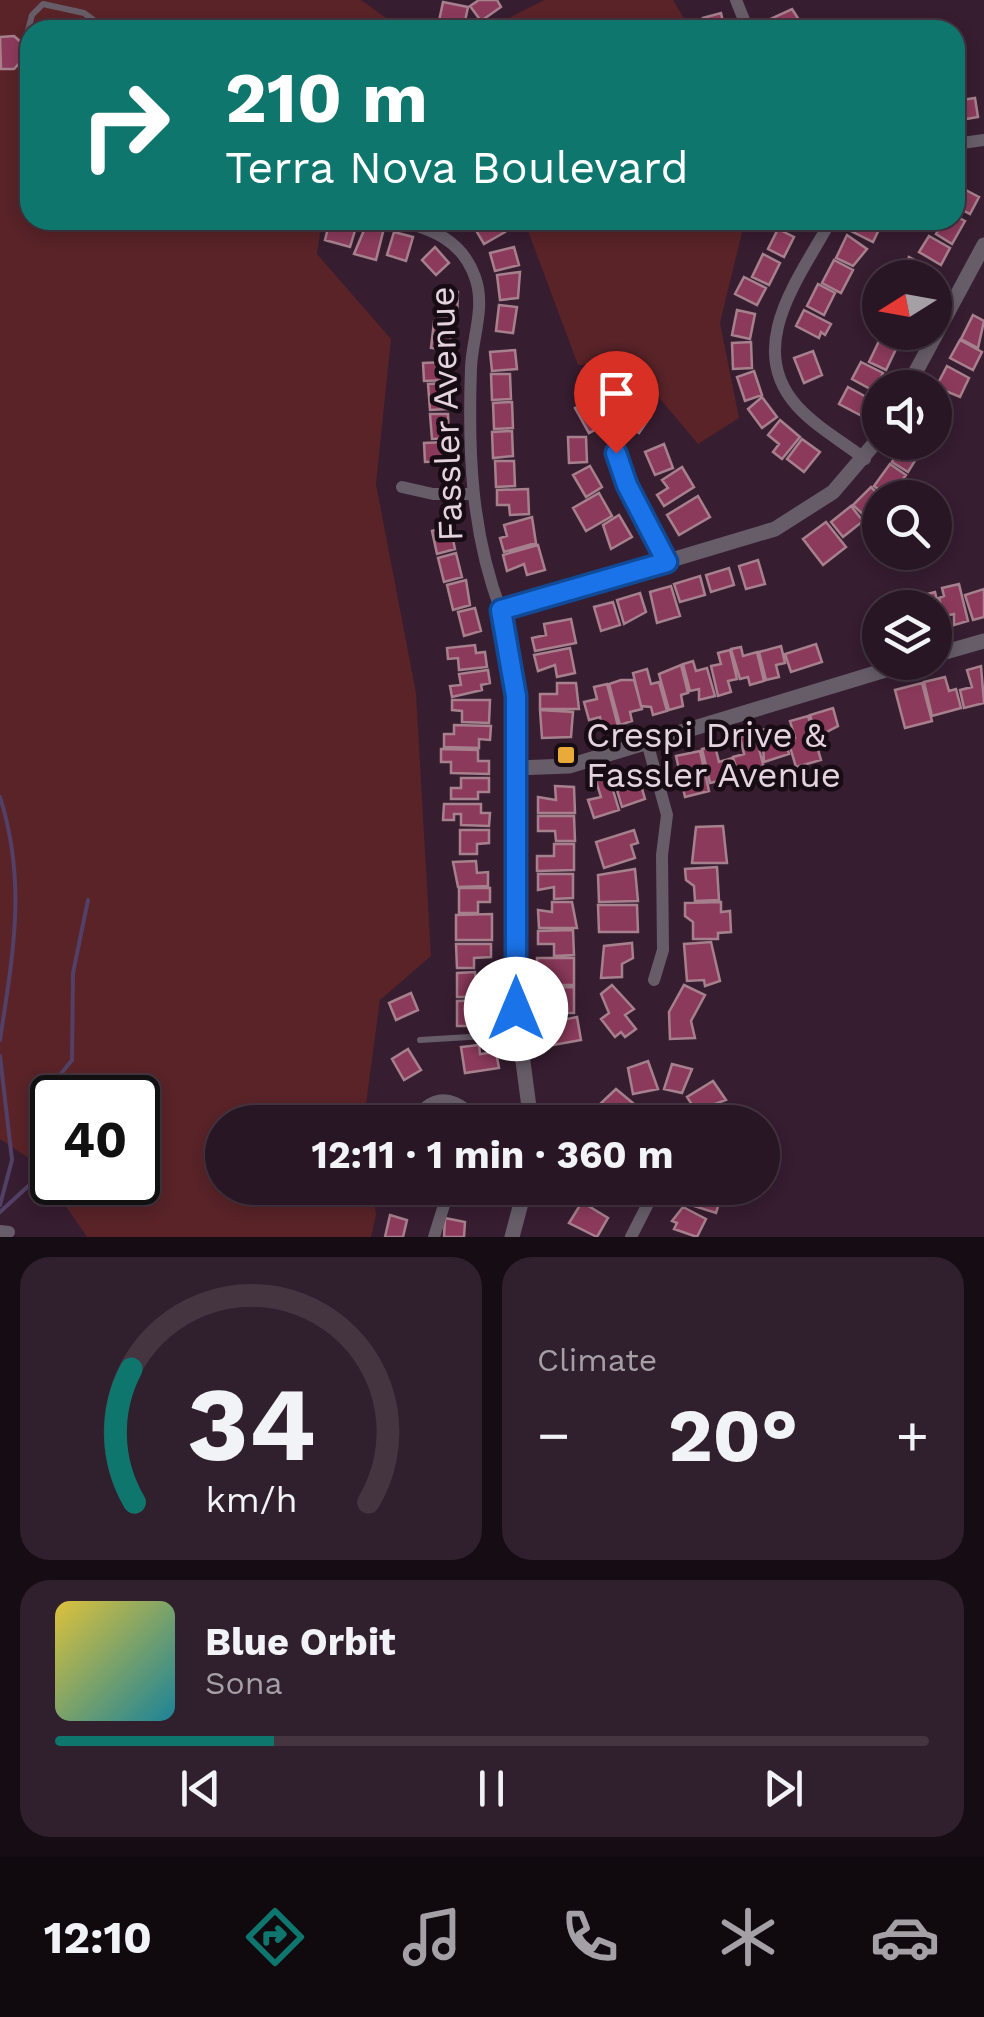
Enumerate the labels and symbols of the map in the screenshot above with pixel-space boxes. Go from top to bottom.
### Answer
north arrow [862,260,952,350]
street label: Fassler Avenue [421,286,471,542]
pin [574,351,659,454]
place label: Crespi Drive & Fassler Avenue [586,714,841,796]
marker: Crespi Drive & Fassler Avenue [555,744,577,766]
position arrow [464,957,568,1061]
speed limit sign: 40 [30,1075,160,1205]

